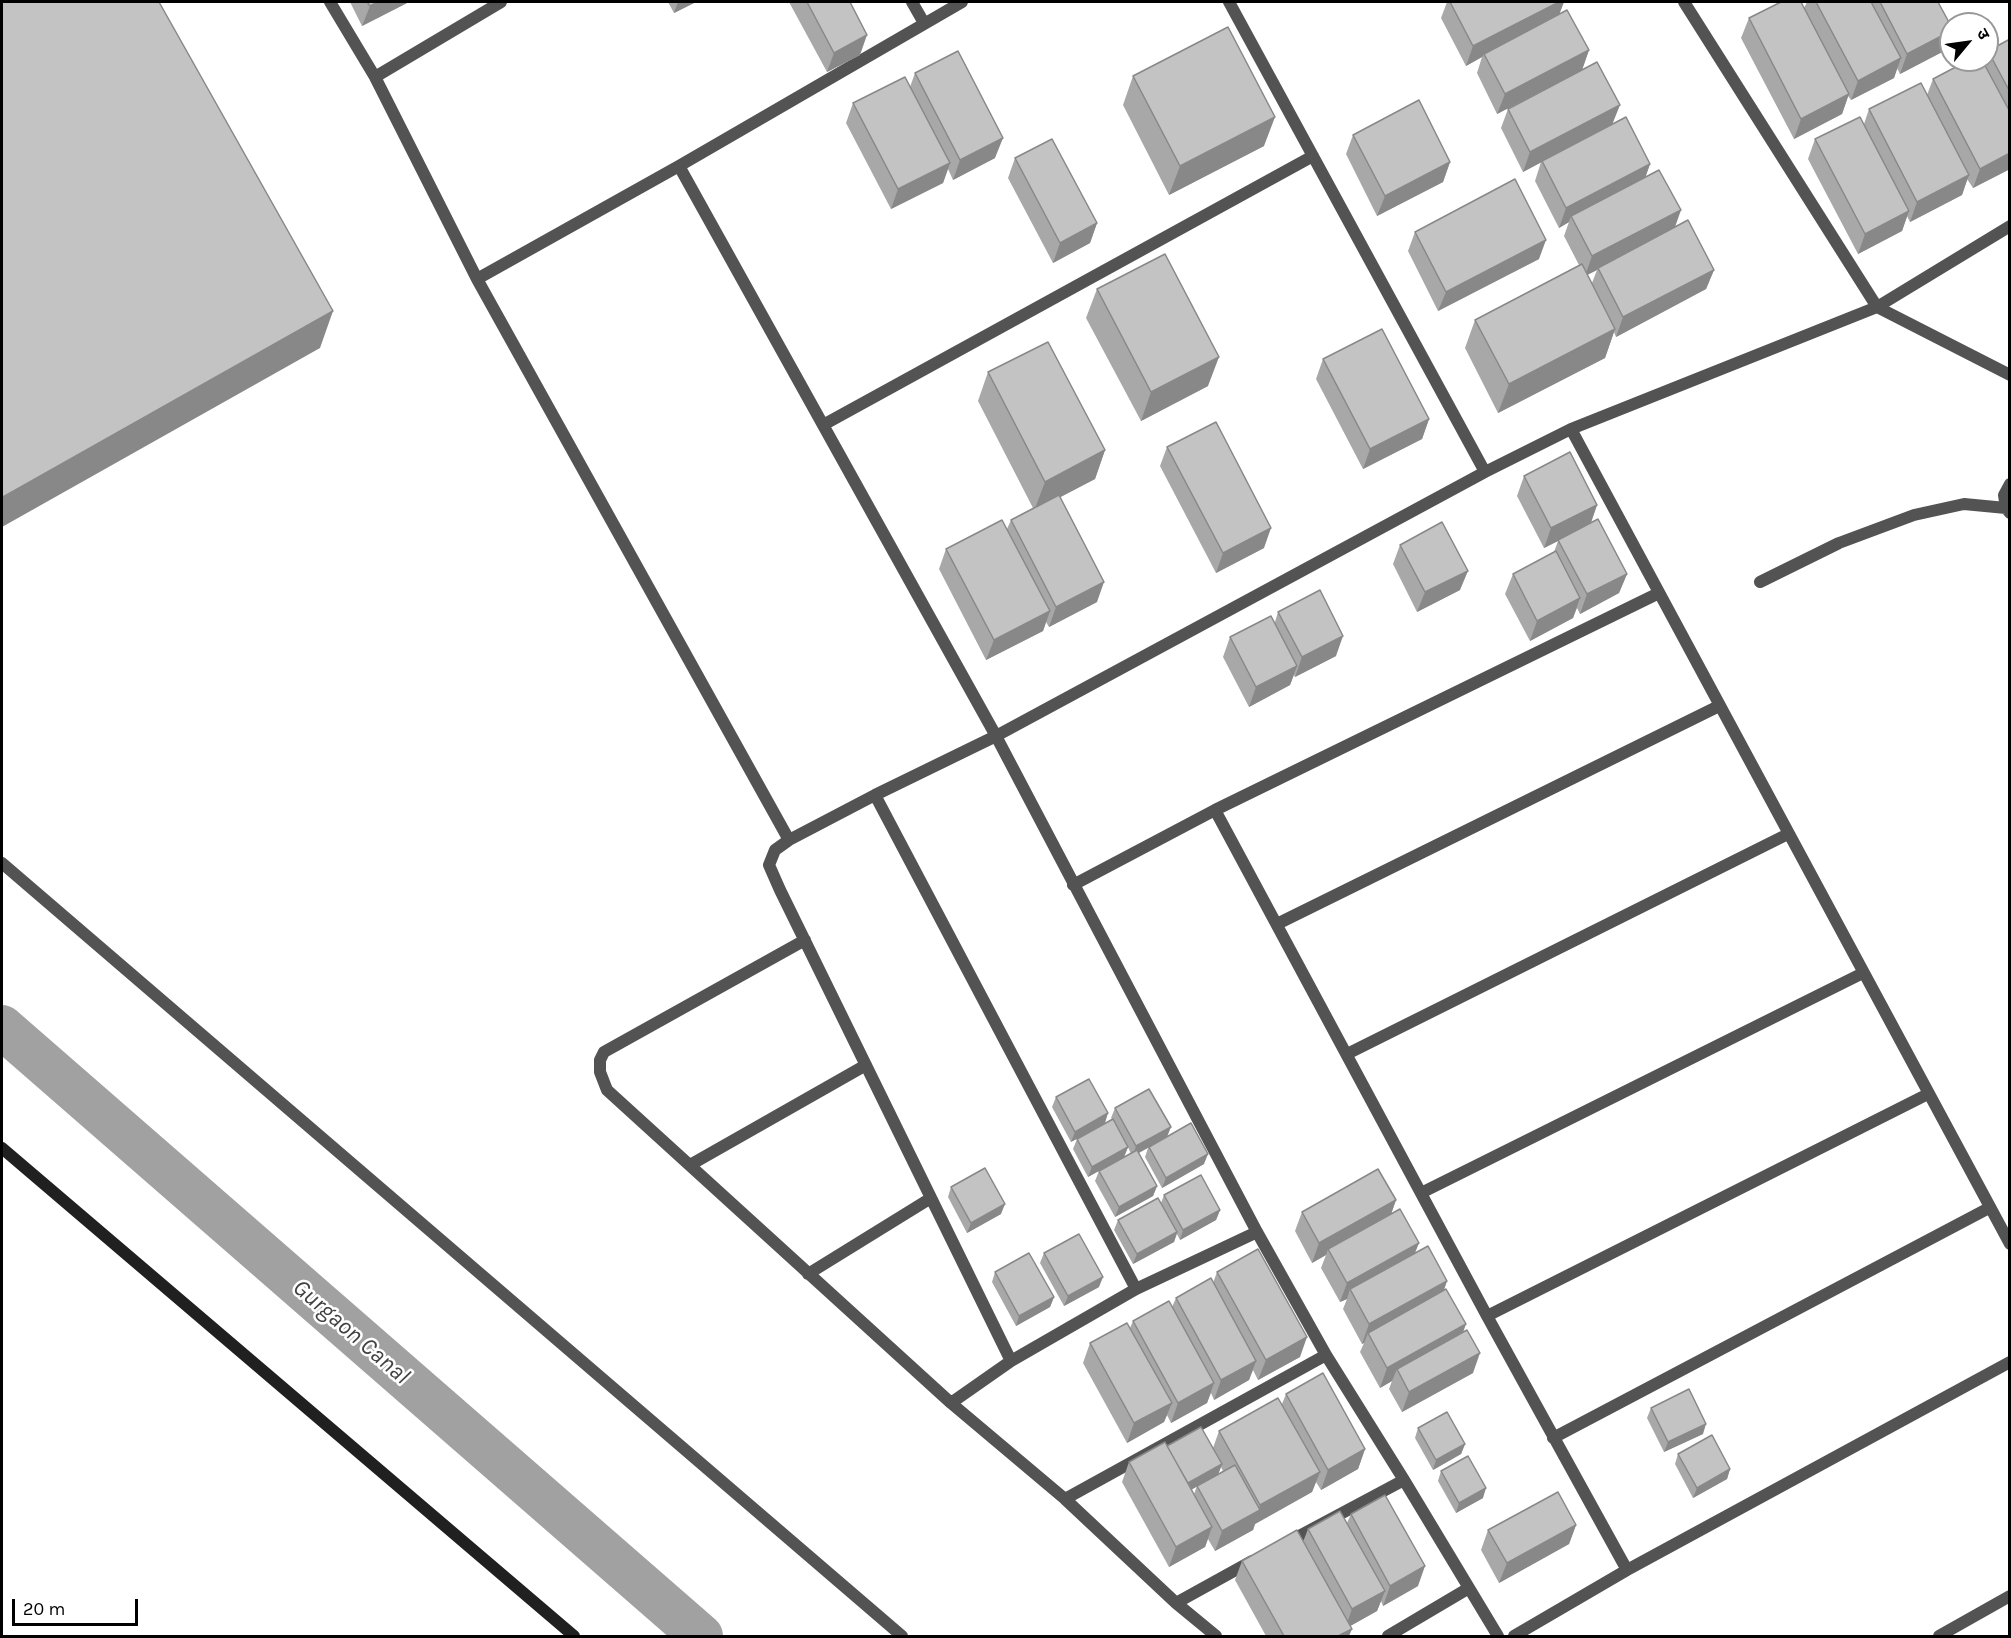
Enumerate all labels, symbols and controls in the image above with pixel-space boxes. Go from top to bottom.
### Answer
north arrow [1939,12,1999,72]
text: उ [1973,25,1994,43]
water label: Gurgaon Canal [287,1273,415,1391]
scale bar [15,1587,141,1625]
text: 20 m [23,1598,65,1620]

